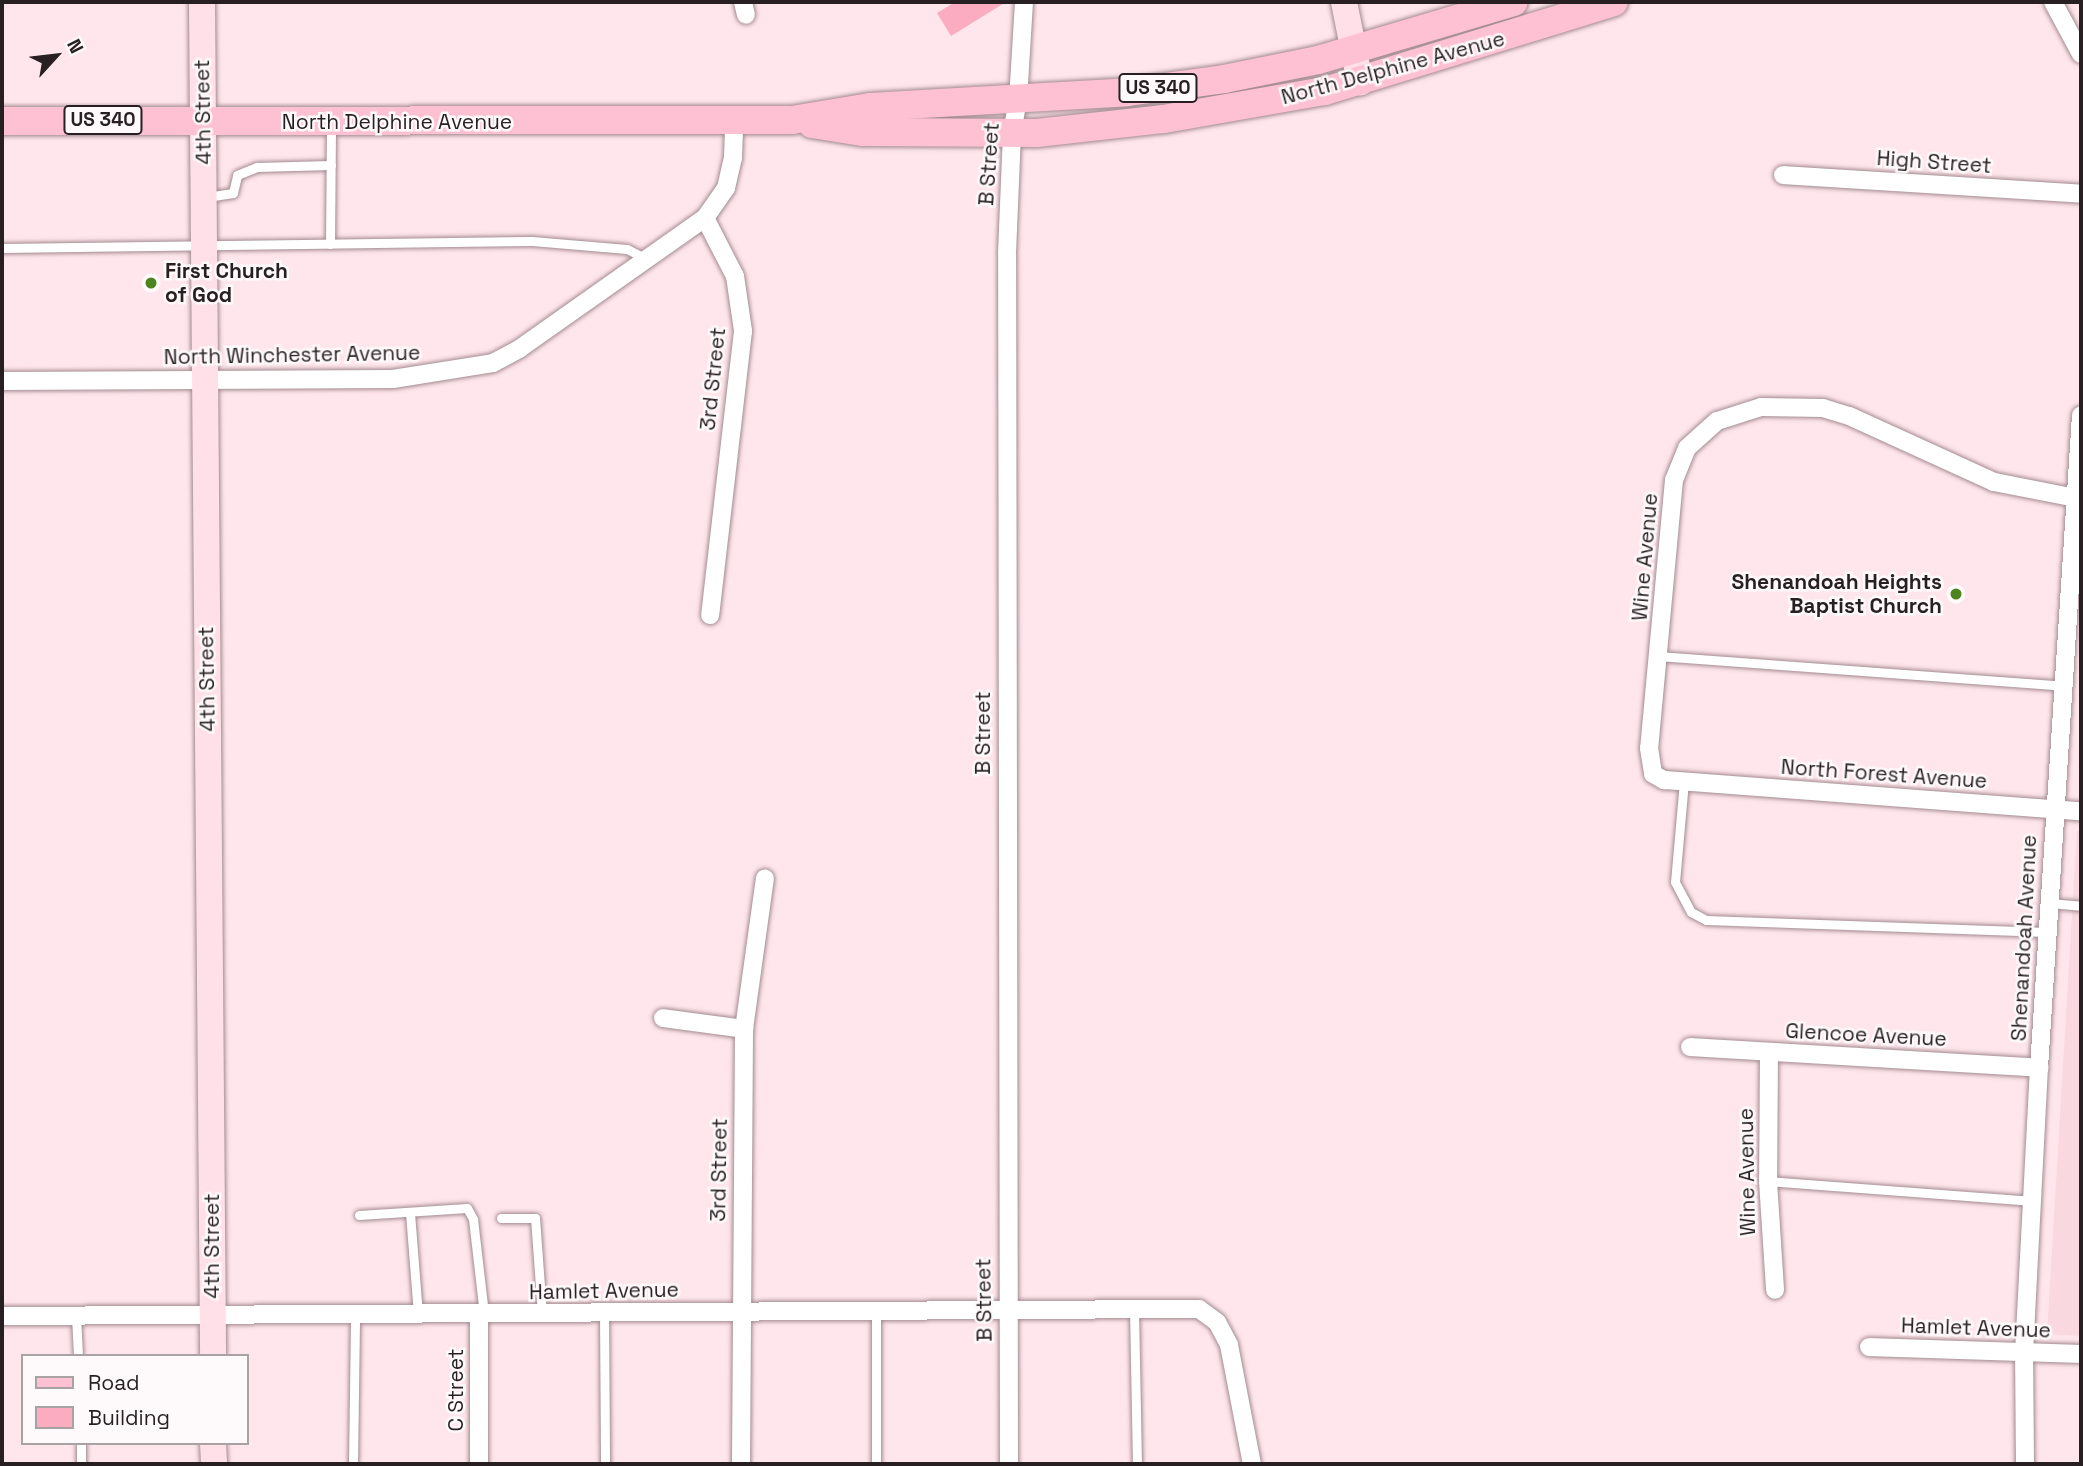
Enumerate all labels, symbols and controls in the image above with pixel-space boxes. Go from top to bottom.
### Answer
north arrow [21,21,91,91]
street label: North Delphine Avenue [1278,26,1508,110]
text: N [61,35,89,58]
street label: 4th Street [189,59,217,165]
road number: US 340 [1118,72,1198,104]
road number: US 340 [63,104,143,136]
street label: North Delphine Avenue [282,109,512,135]
street label: B Street [974,121,1004,207]
street label: High Street [1876,145,1992,179]
place label: First Church of God [165,258,288,308]
marker: First Church of God [143,275,159,291]
street label: 3rd Street [695,326,731,432]
street label: North Winchester Avenue [163,340,421,370]
street label: Wine Avenue [1627,492,1663,622]
place label: Shenandoah Heights Baptist Church [1731,569,1942,619]
marker: Shenandoah Heights Baptist Church [1948,586,1964,602]
street label: 4th Street [193,626,221,732]
street label: B Street [970,691,996,775]
street label: North Forest Avenue [1780,754,1988,794]
street label: Shenandoah Avenue [2006,834,2042,1042]
street label: Glencoe Avenue [1785,1018,1947,1052]
street label: Wine Avenue [1733,1108,1761,1236]
street label: 3rd Street [706,1118,732,1222]
street label: 4th Street [199,1193,225,1299]
street label: B Street [971,1258,997,1342]
street label: Hamlet Avenue [529,1277,679,1305]
street label: Hamlet Avenue [1900,1313,2052,1343]
street label: C Street [443,1348,469,1432]
legend [21,1354,248,1445]
text: Road [88,1369,140,1396]
text: Building [88,1404,170,1431]

